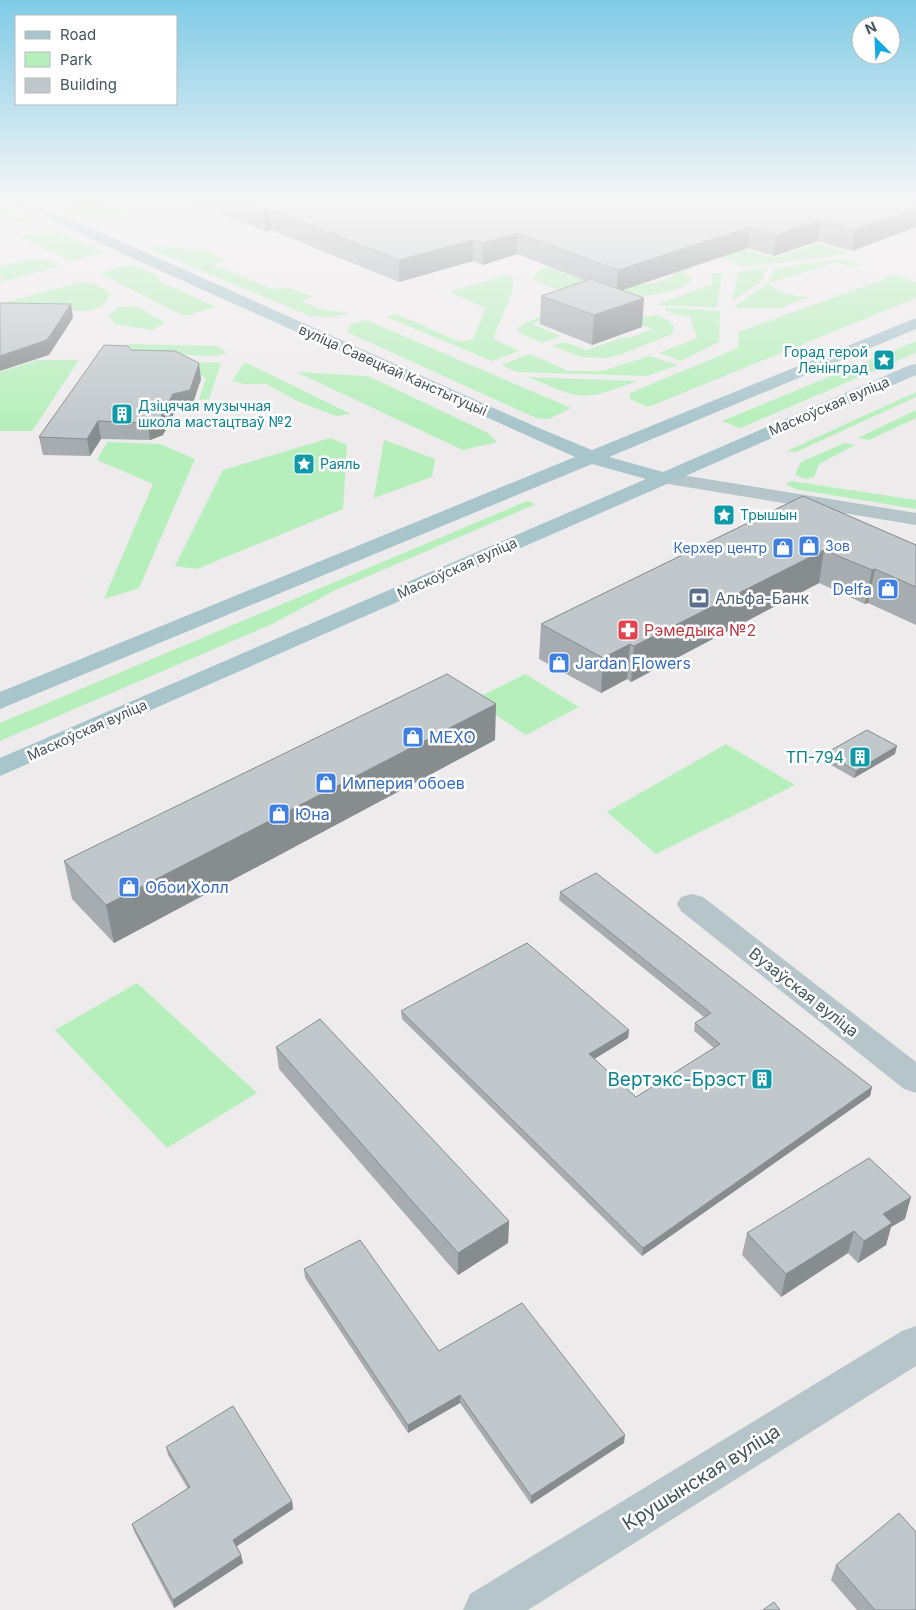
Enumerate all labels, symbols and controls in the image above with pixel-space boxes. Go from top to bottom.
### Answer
legend [15,15,178,105]
north arrow [851,15,901,65]
text: N [862,18,879,38]
text: Road [60,25,96,44]
text: Park [60,50,93,69]
text: Building [60,75,117,94]
street label: вуліца Савецкай Канстытуцыі [296,320,490,419]
place label: Горад герой Ленінград [784,343,868,376]
place icon: Горад герой Ленінград [872,348,896,372]
street label: Маскоўская вуліца [766,372,892,439]
place label: Дзіцячая музычная школа мастацтваў №2 [138,397,292,430]
building icon: Дзіцячая музычная школа мастацтваў №2 [110,402,134,426]
place icon: Раяль [292,452,316,476]
place label: Раяль [320,455,361,472]
place icon: Трышын [712,503,736,527]
place label: Трышын [740,506,797,523]
street label: Маскоўская вуліца [394,533,519,602]
shop icon: Зов [797,534,821,558]
shop icon: Керхер центр [771,536,795,560]
place label: Зов [825,537,850,554]
place label: Керхер центр [674,539,767,556]
shop icon: Delfa [876,577,900,601]
place label: Delfa [833,579,872,599]
bank icon: Альфа-Банк [687,586,711,610]
place label: Альфа-Банк [715,588,810,608]
pharmacy icon: Рэмедыка №2 [616,618,640,642]
place label: Рэмедыка №2 [644,620,756,640]
shop icon: Jardan Flowers [547,651,571,675]
place label: Jardan Flowers [575,653,691,673]
street label: Маскоўская вуліца [24,695,149,764]
shop icon: MEXO [401,725,425,749]
place label: MEXO [429,727,476,747]
building icon: ТП-794 [848,745,872,769]
place label: ТП-794 [786,747,844,767]
shop icon: Империя обоев [314,771,338,795]
place label: Империя обоев [342,773,465,793]
shop icon: Юна [267,802,291,826]
place label: Юна [295,804,330,824]
shop icon: Обои Холл [117,875,141,899]
place label: Обои Холл [145,877,229,897]
street label: Вузаўская вуліца [745,943,863,1041]
building icon: Вертэкс-Брэст [750,1067,774,1091]
place label: Вертэкс-Брэст [607,1068,746,1091]
street label: Крушынская вуліца [618,1420,784,1535]

